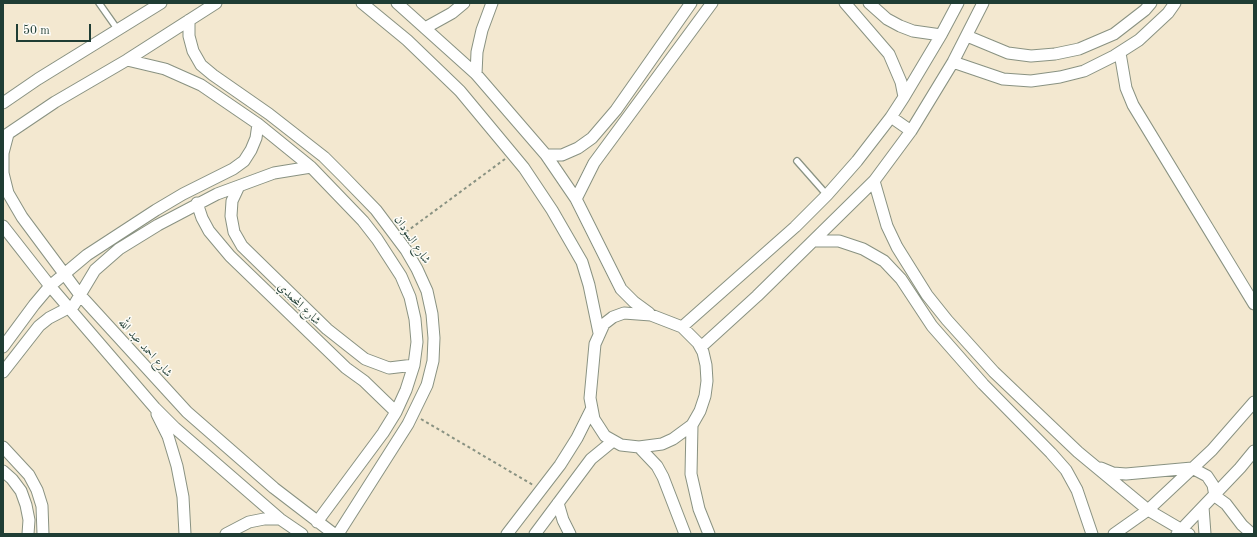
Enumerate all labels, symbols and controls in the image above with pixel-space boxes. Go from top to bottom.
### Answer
scale bar [18,16,93,42]
text: 50 m [23,25,50,37]
street label: شارع السودان [391,213,433,267]
street label: شارع المحمدي [274,280,324,328]
street label: شارع احمد عبد الله [115,316,175,380]

